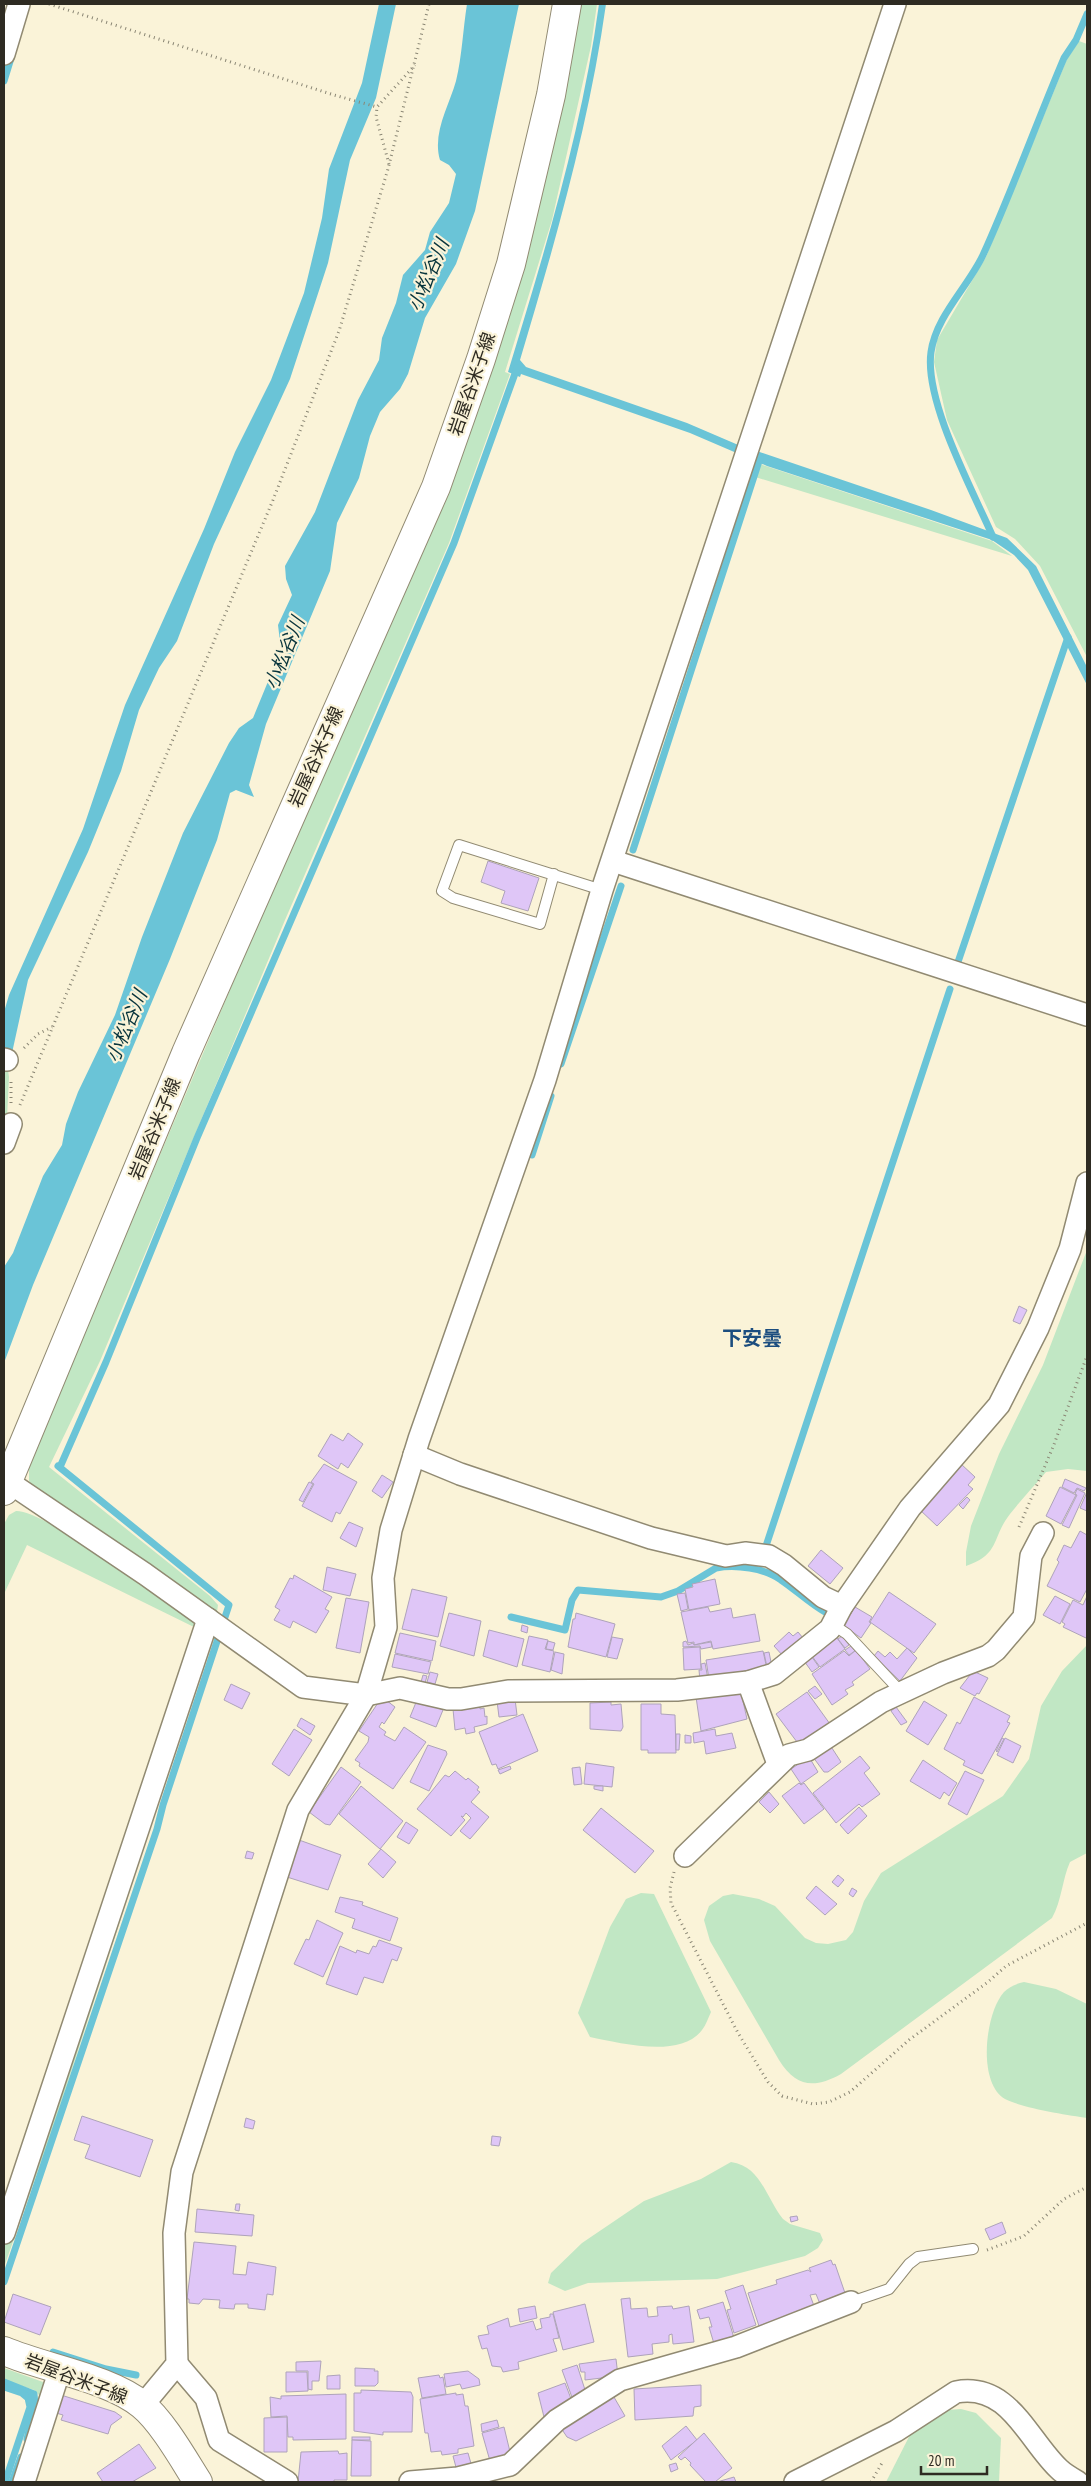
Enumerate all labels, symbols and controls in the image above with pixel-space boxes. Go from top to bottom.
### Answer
water label: 小松谷川 [402,233,455,315]
street label: 岩屋谷米子線 [443,329,500,439]
water label: 小松谷川 [259,611,310,693]
street label: 岩屋谷米子線 [283,703,348,811]
water label: 小松谷川 [100,984,153,1066]
street label: 岩屋谷米子線 [124,1074,185,1183]
district label: 下安曇 [722,1325,782,1351]
street label: 岩屋谷米子線 [22,2348,131,2409]
scale bar [921,2444,987,2476]
text: 20 m [928,2451,954,2470]

